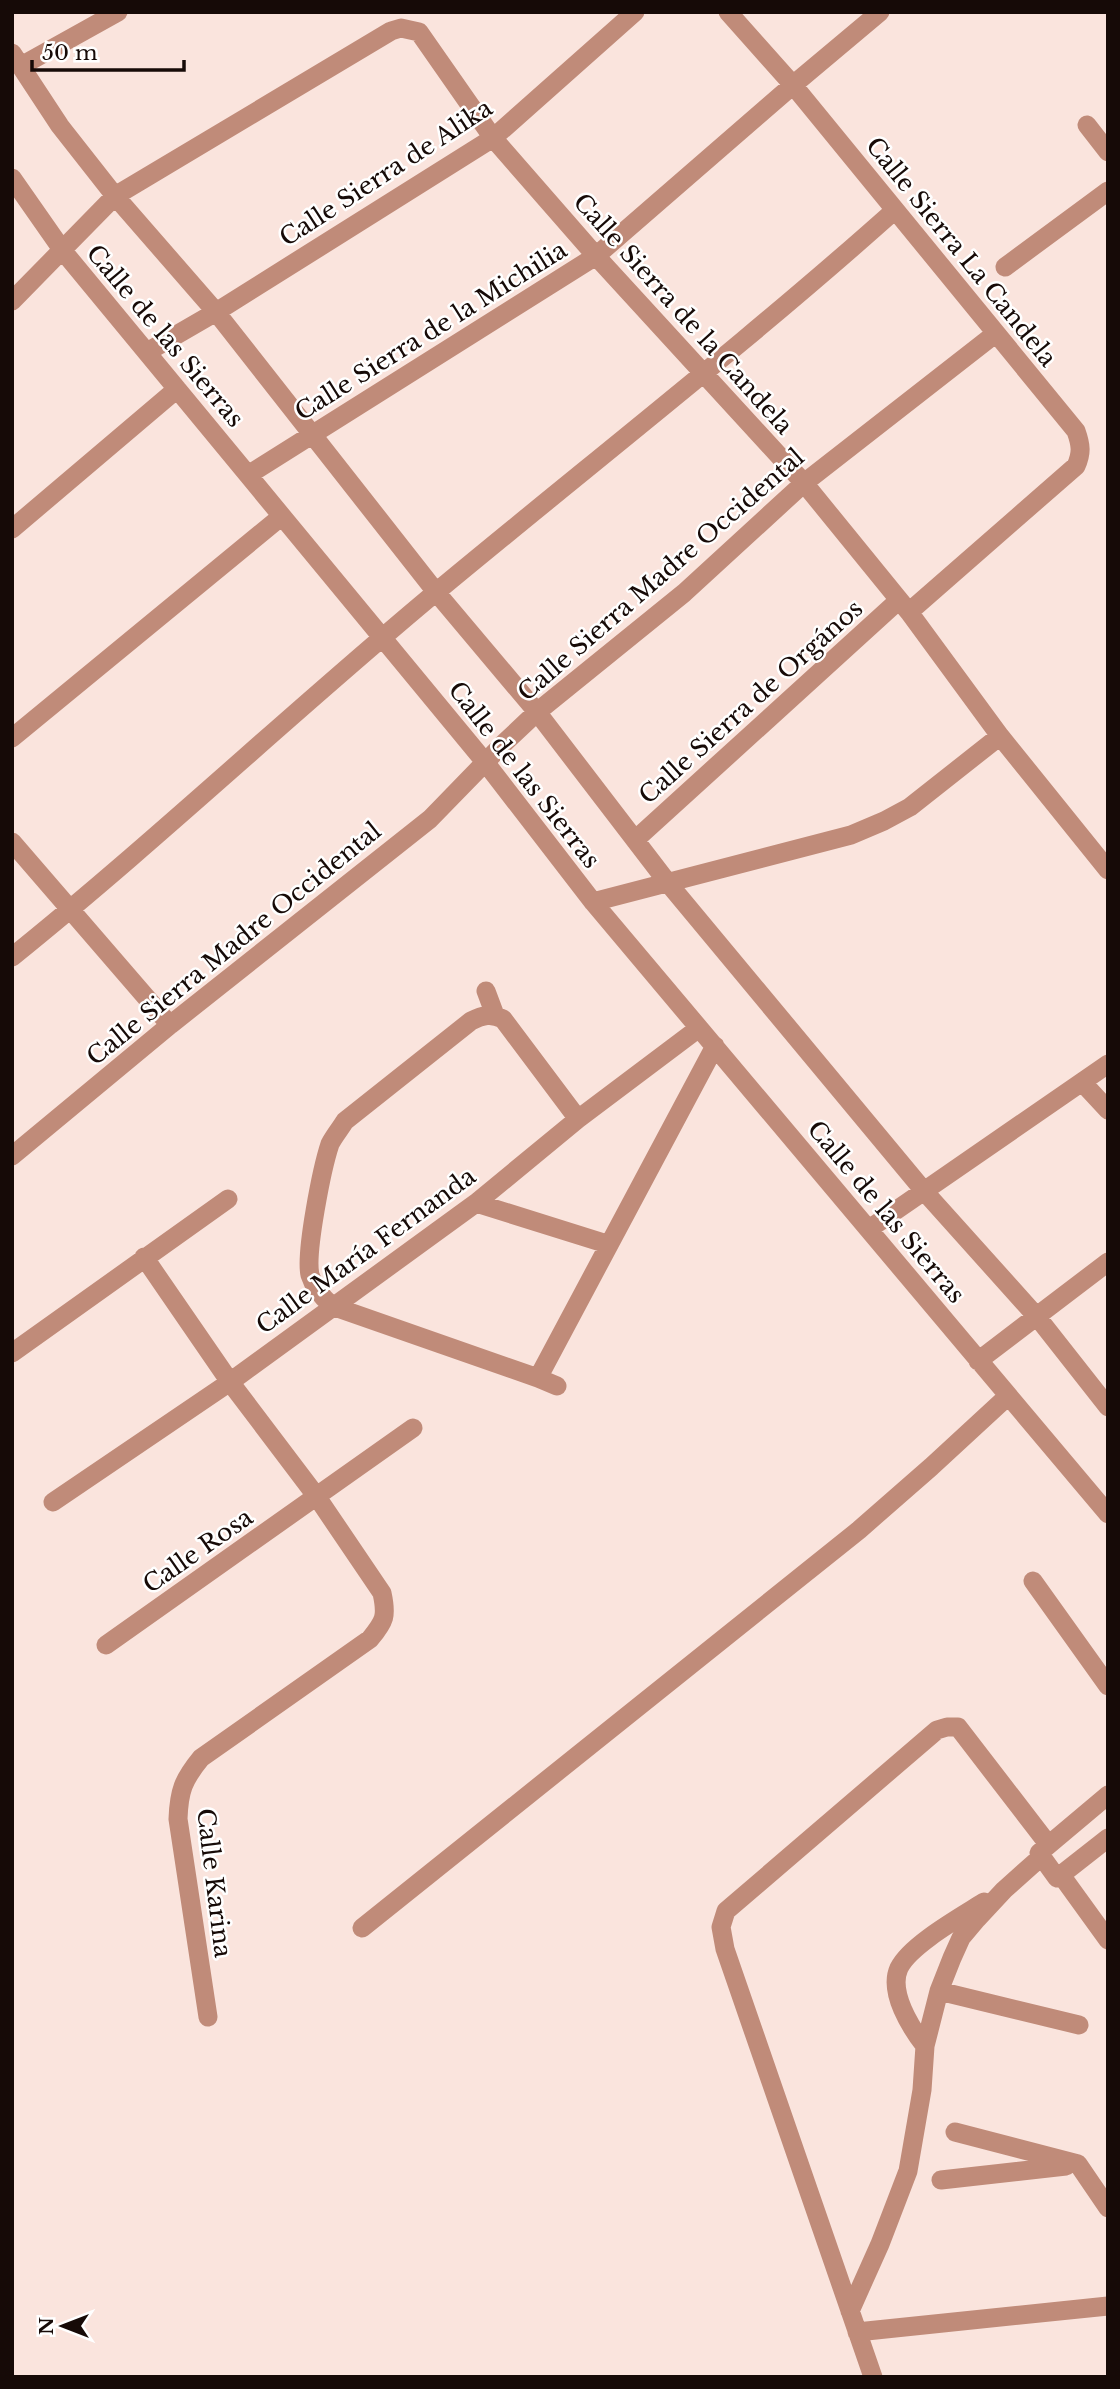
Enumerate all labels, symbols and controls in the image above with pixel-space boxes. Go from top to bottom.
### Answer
scale bar [32,28,184,72]
text: 50 m [42,40,98,66]
street label: Calle Sierra de Alika [274,93,498,252]
street label: Calle Sierra La Candela [860,131,1063,373]
street label: Calle Sierra de la Candela [568,187,800,440]
street label: Calle Sierra de la Michilia [290,235,572,426]
street label: Calle de las Sierras [81,239,250,433]
street label: Calle Sierra Madre Occidental [512,442,810,707]
street label: Calle Sierra de Orgános [633,594,868,810]
street label: Calle de las Sierras [442,676,606,874]
street label: Calle Sierra Madre Occidental [81,816,387,1071]
street label: Calle de las Sierras [802,1115,971,1309]
street label: Calle María Fernanda [250,1161,482,1340]
street label: Calle Rosa [137,1502,259,1599]
street label: Calle Karina [191,1807,238,1960]
north arrow [28,2291,98,2361]
text: N [35,2317,58,2335]

